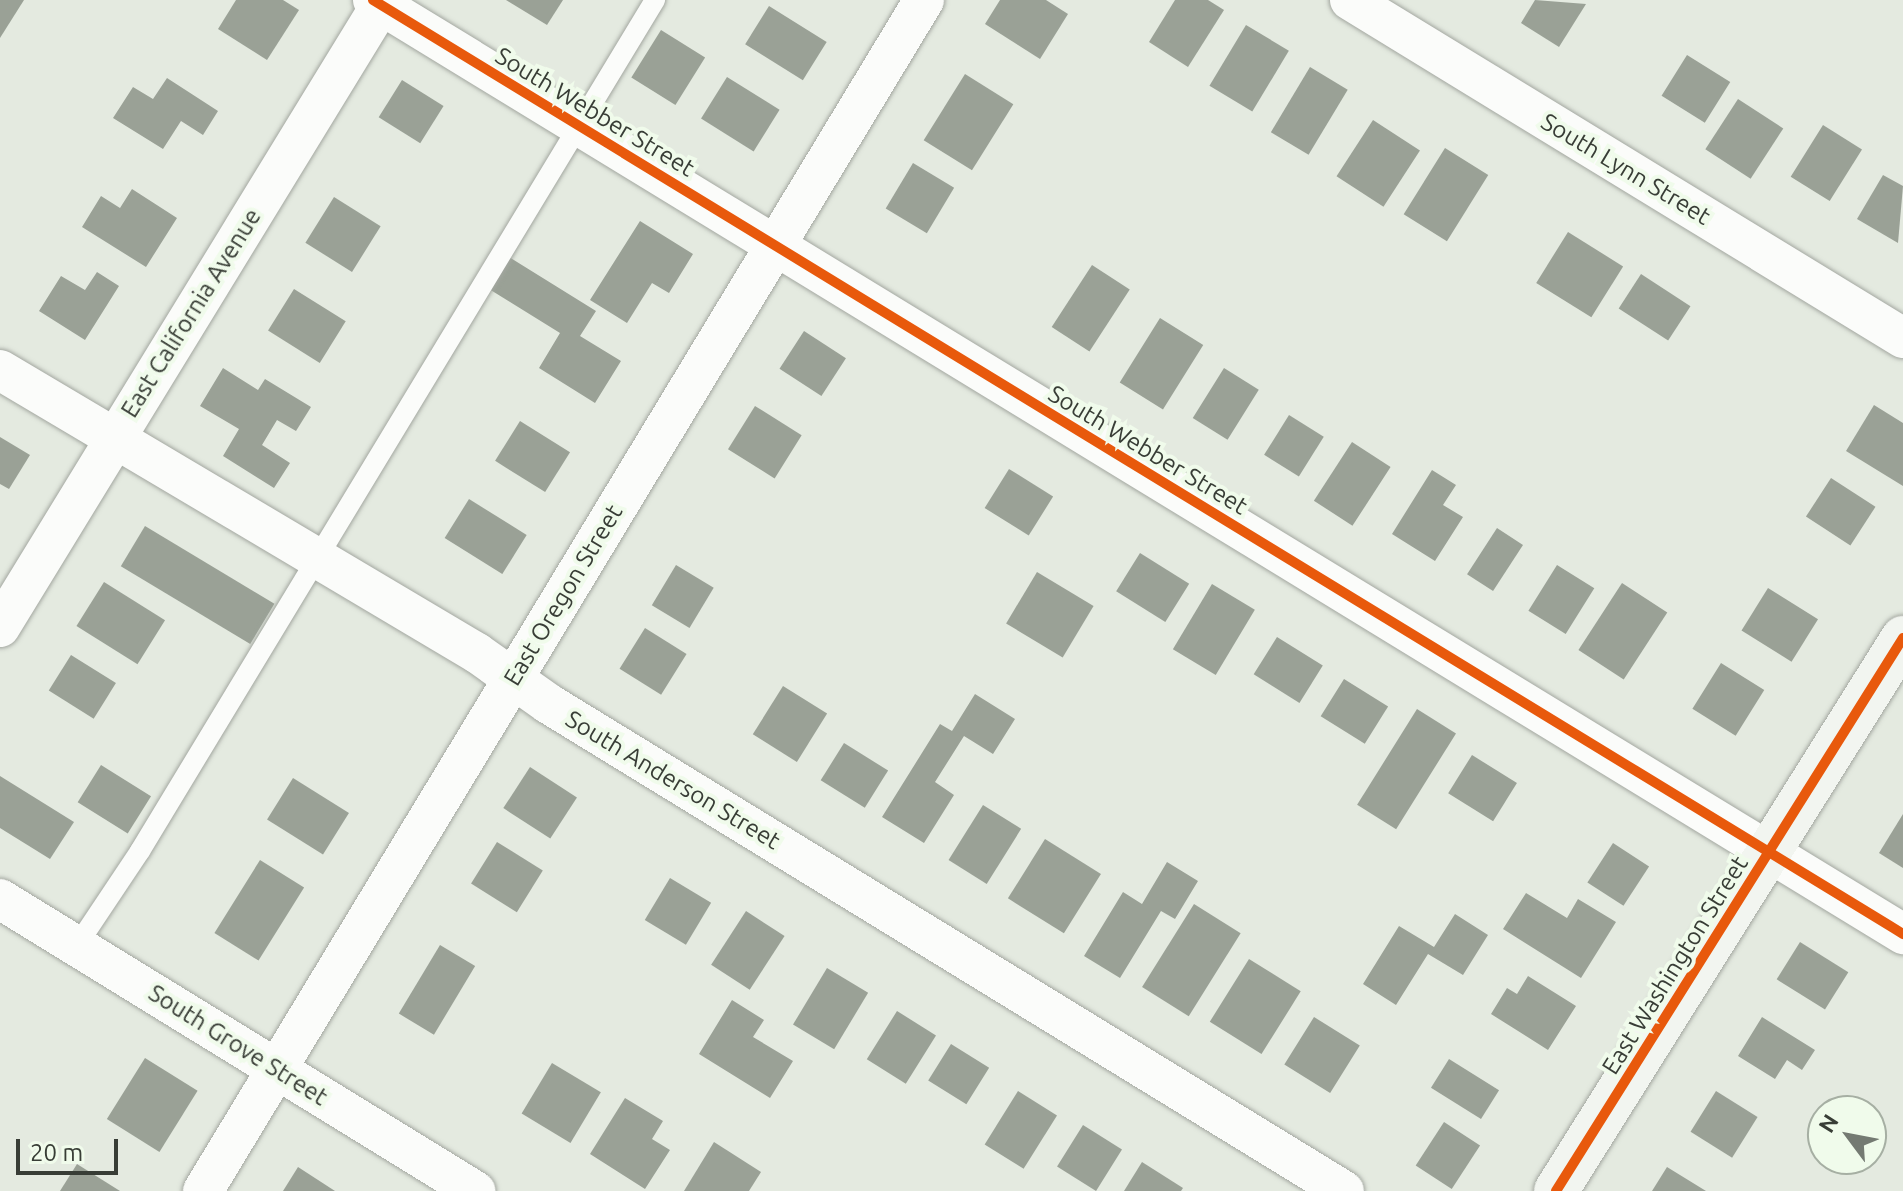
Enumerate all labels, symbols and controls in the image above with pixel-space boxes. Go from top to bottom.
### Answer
street label: South Webber Street [490,41,700,183]
street label: South Lynn Street [1536,107,1716,231]
street label: East California Avenue [115,203,267,423]
street label: South Webber Street [1043,379,1253,521]
street label: East Oregon Street [498,499,628,691]
street label: South Anderson Street [560,704,786,856]
street label: East Washington Street [1596,850,1754,1080]
street label: South Grove Street [143,978,333,1112]
north arrow [1807,1095,1887,1175]
text: N [1813,1109,1843,1137]
scale bar [20,1123,122,1173]
text: 20 m [30,1139,83,1166]

